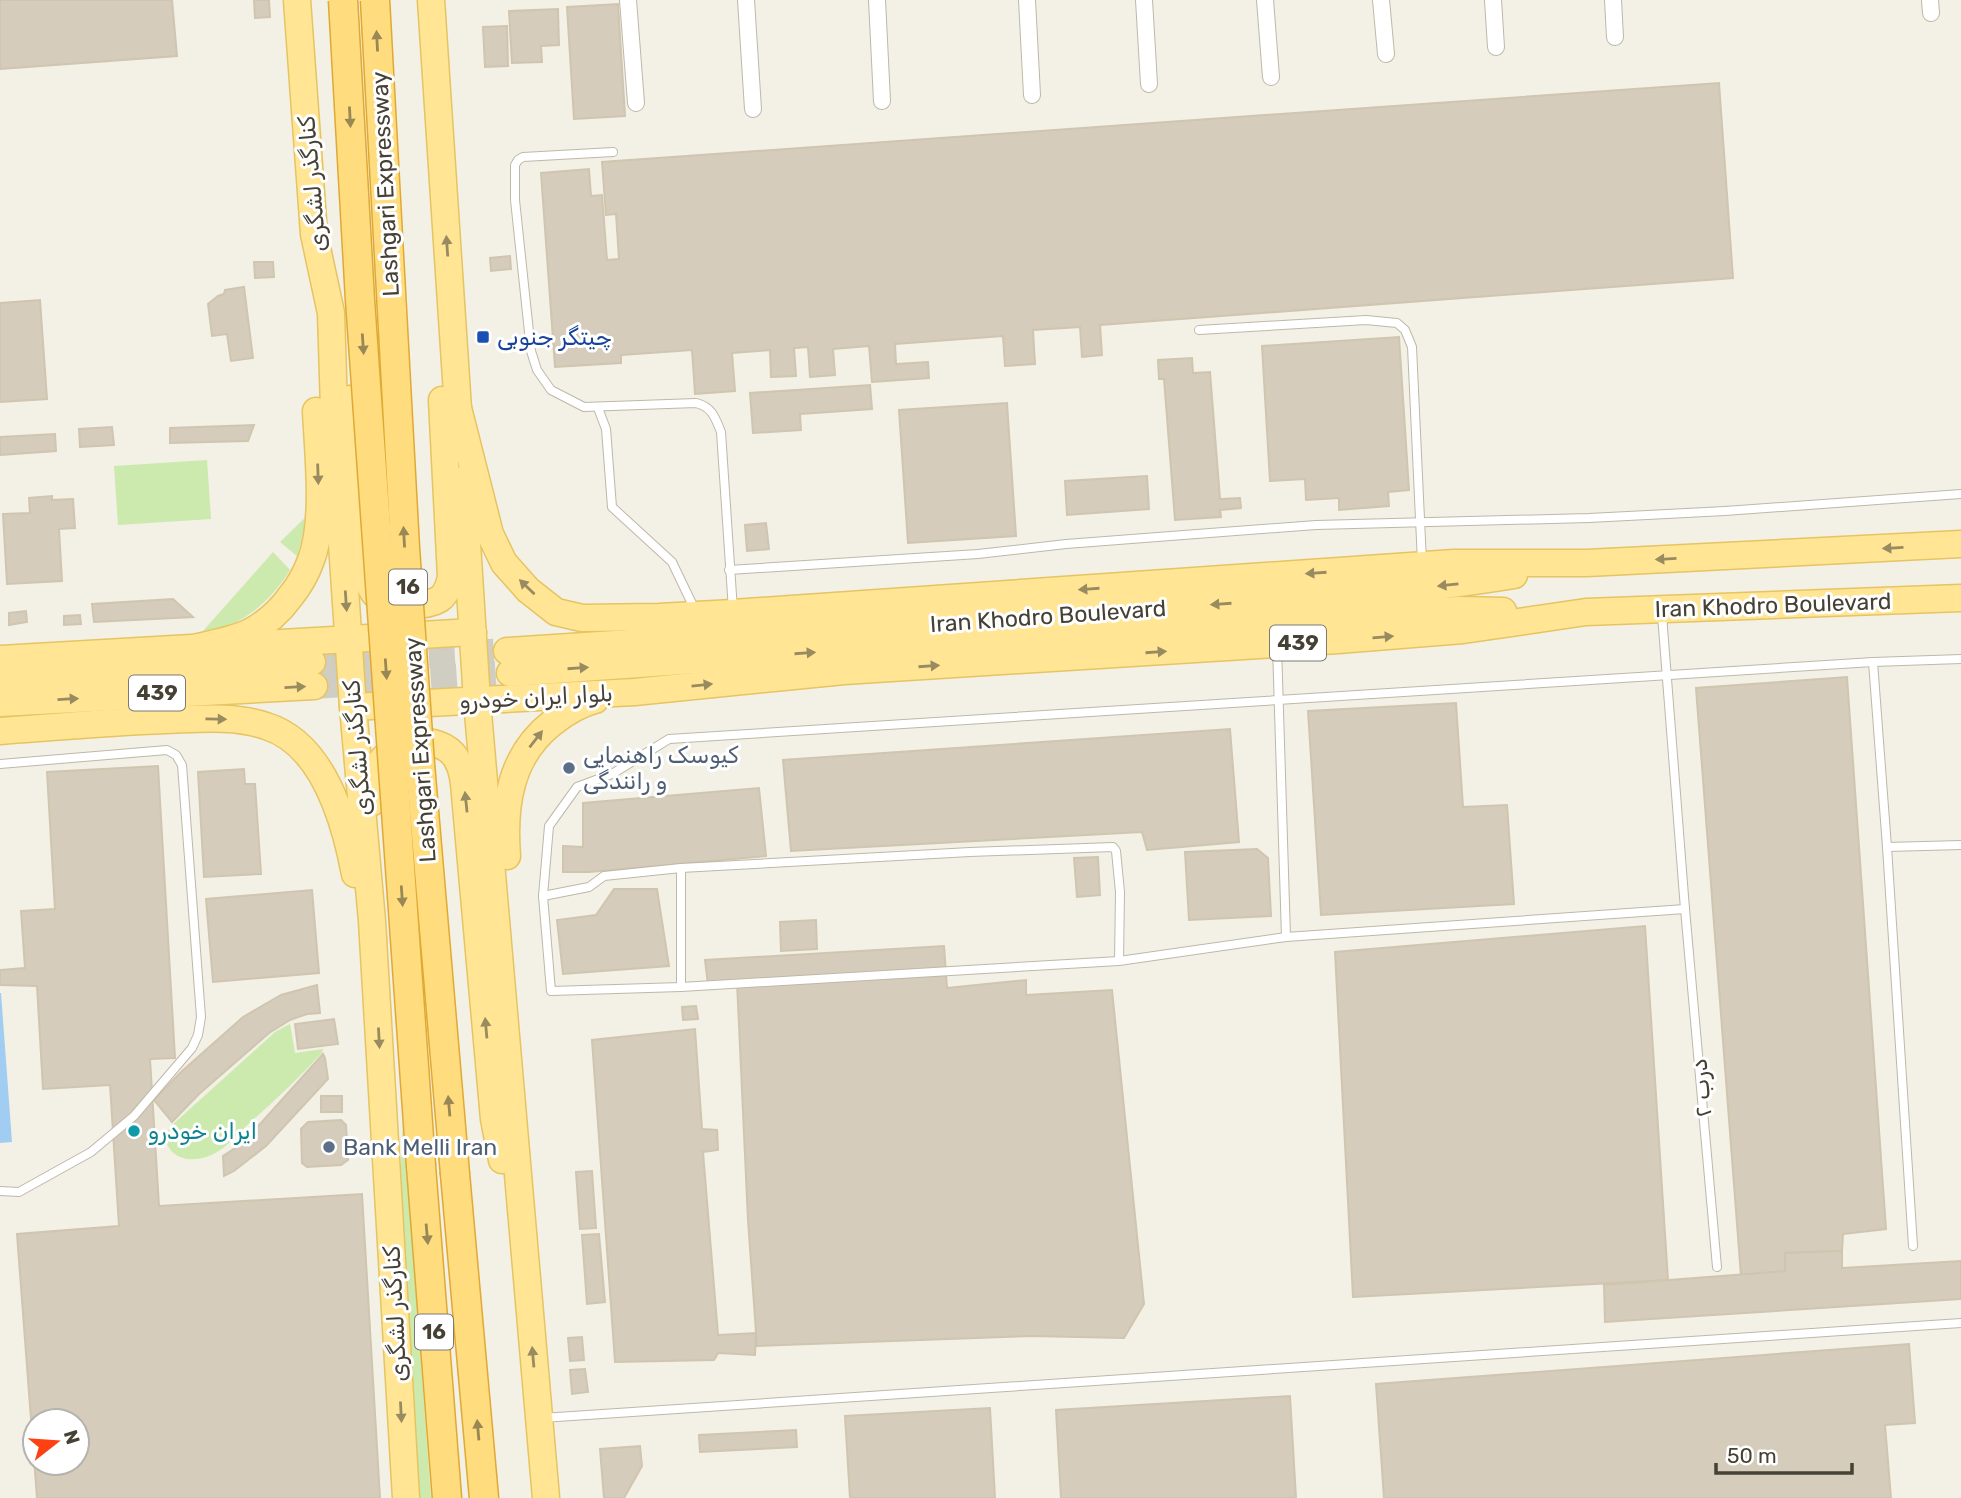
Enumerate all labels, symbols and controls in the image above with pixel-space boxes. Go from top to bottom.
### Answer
one-way arrow [371,29,382,51]
street label: Lashgari Expressway [365,70,405,297]
one-way arrow [345,106,356,128]
street label: کنارگذر لشگری [292,114,332,253]
one-way arrow [441,235,452,257]
place label: چیتگر جنوبی [497,323,612,351]
marker: چیتگر جنوبی [475,329,491,345]
one-way arrow [358,333,369,355]
one-way arrow [313,463,324,485]
one-way arrow [399,526,410,548]
one-way arrow [1882,542,1904,553]
one-way arrow [1654,554,1676,565]
one-way arrow [1305,568,1327,579]
road number: 16 [389,570,427,604]
one-way arrow [518,579,535,596]
one-way arrow [1436,580,1458,591]
one-way arrow [1078,583,1100,594]
street label: Iran Khodro Boulevard [1654,587,1892,623]
one-way arrow [341,590,352,612]
street label: Iran Khodro Boulevard [929,594,1167,638]
one-way arrow [1210,599,1232,610]
road number: 439 [1270,626,1326,660]
one-way arrow [1372,631,1394,642]
street label: Lashgari Expressway [398,636,442,863]
one-way arrow [1145,646,1167,657]
one-way arrow [794,647,816,658]
one-way arrow [380,658,391,680]
one-way arrow [918,660,940,671]
one-way arrow [567,663,589,674]
road number: 439 [129,676,185,710]
street label: کنارگذر لشگری [337,678,377,817]
street label: بلوار ایران خودرو [459,679,613,715]
one-way arrow [691,679,713,690]
one-way arrow [284,681,306,692]
one-way arrow [57,693,79,704]
one-way arrow [205,714,227,725]
one-way arrow [528,730,543,747]
place label: کیوسک راهنمایی و رانندگی [583,741,739,795]
marker: کیوسک راهنمایی و رانندگی [561,760,577,776]
one-way arrow [460,790,471,812]
one-way arrow [397,885,408,907]
one-way arrow [480,1017,491,1039]
one-way arrow [374,1027,385,1049]
street label: درب ۲ [1685,1058,1717,1118]
one-way arrow [443,1094,454,1116]
place label: ایران خودرو [148,1117,257,1145]
marker: ایران خودرو [126,1123,142,1139]
place label: Bank Melli Iran [343,1133,497,1161]
marker: Bank Melli Iran [321,1139,337,1155]
one-way arrow [422,1223,433,1245]
street label: کنارگذر لشگری [377,1245,413,1383]
road number: 16 [415,1314,453,1350]
one-way arrow [527,1346,538,1368]
one-way arrow [396,1401,407,1423]
north arrow [21,1407,91,1477]
one-way arrow [472,1419,483,1441]
text: N [59,1427,85,1447]
scale bar [1716,1432,1853,1476]
text: 50 m [1727,1443,1777,1468]

